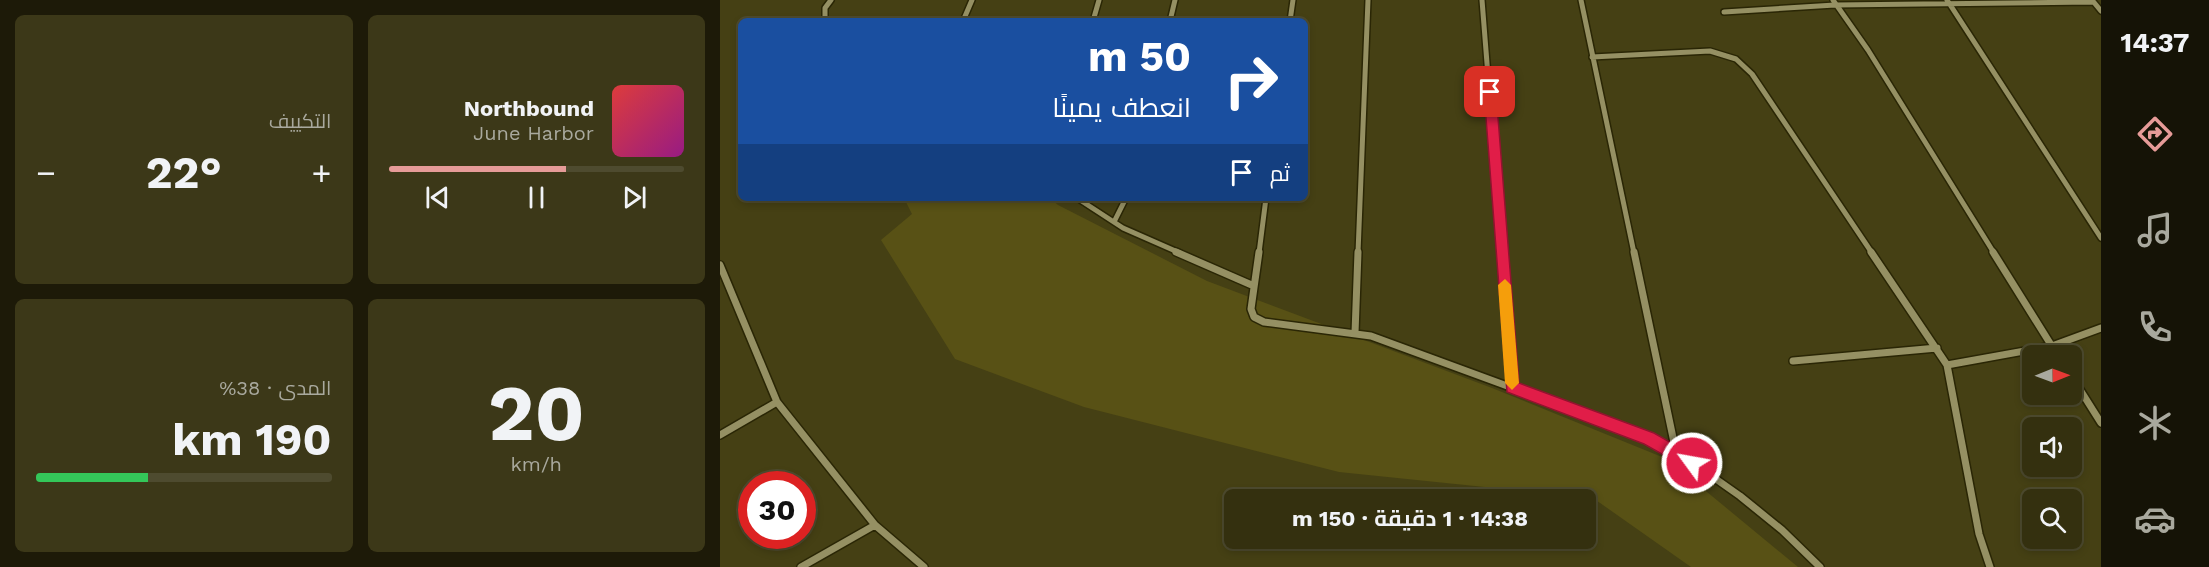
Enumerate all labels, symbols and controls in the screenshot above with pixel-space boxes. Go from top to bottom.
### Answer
text: 14:37 [2121,27,2189,59]
text: 50 m [1088,32,1191,81]
icon: right [1212,42,1290,120]
pin [1464,66,1515,117]
icon: arrive [1473,75,1506,108]
text: انعطف يمينًا [1052,92,1191,124]
text: Northbound [464,96,594,121]
text: التكييف [269,109,332,133]
icon: directions [2134,113,2176,155]
text: June Harbor [473,121,594,145]
text: 22° [146,146,222,199]
text: − [36,153,56,192]
text: + [312,153,331,192]
icon: arrive [1225,156,1258,189]
text: ثم [1270,161,1290,186]
icon: previous [421,181,454,214]
icon: pause [520,181,553,214]
icon: next [618,181,651,214]
icon: music [2134,209,2176,251]
icon: phone [2134,306,2176,348]
north arrow [2022,345,2082,405]
map controls [2022,345,2082,549]
text: 20 [488,367,585,459]
text: المدى · 38% [219,376,332,400]
icon: climate [2134,402,2176,444]
text: 190 km [172,413,332,466]
button: sound [2022,417,2082,477]
position arrow [1660,431,1724,495]
text: km/h [510,452,562,476]
speed limit sign: 30 [738,471,816,549]
button: search [2022,489,2082,549]
icon: car [2134,498,2176,540]
text: 14:38 · 1 دقيقة · 150 m [1292,506,1528,531]

